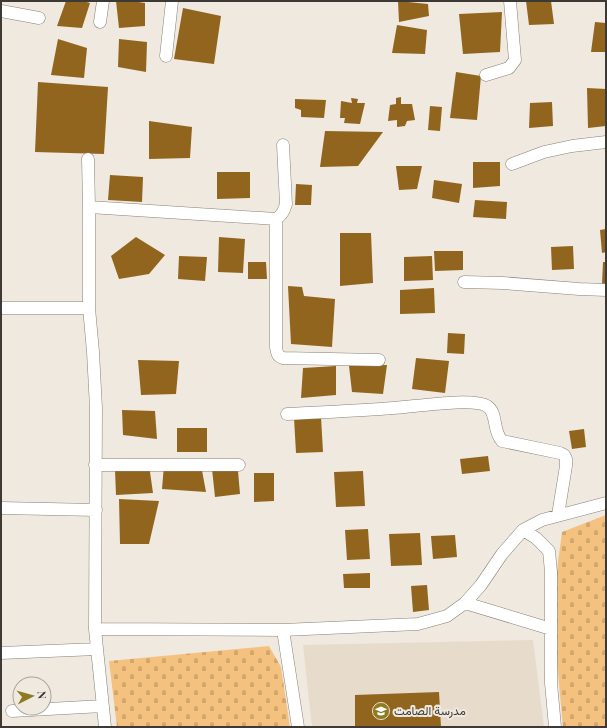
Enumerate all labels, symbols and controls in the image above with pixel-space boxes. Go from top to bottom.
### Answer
north arrow [12,676,52,716]
text: N [35,690,50,700]
school or university icon: مدرسة الصامت [371,701,391,721]
place label: مدرسة الصامت [394,702,466,719]

